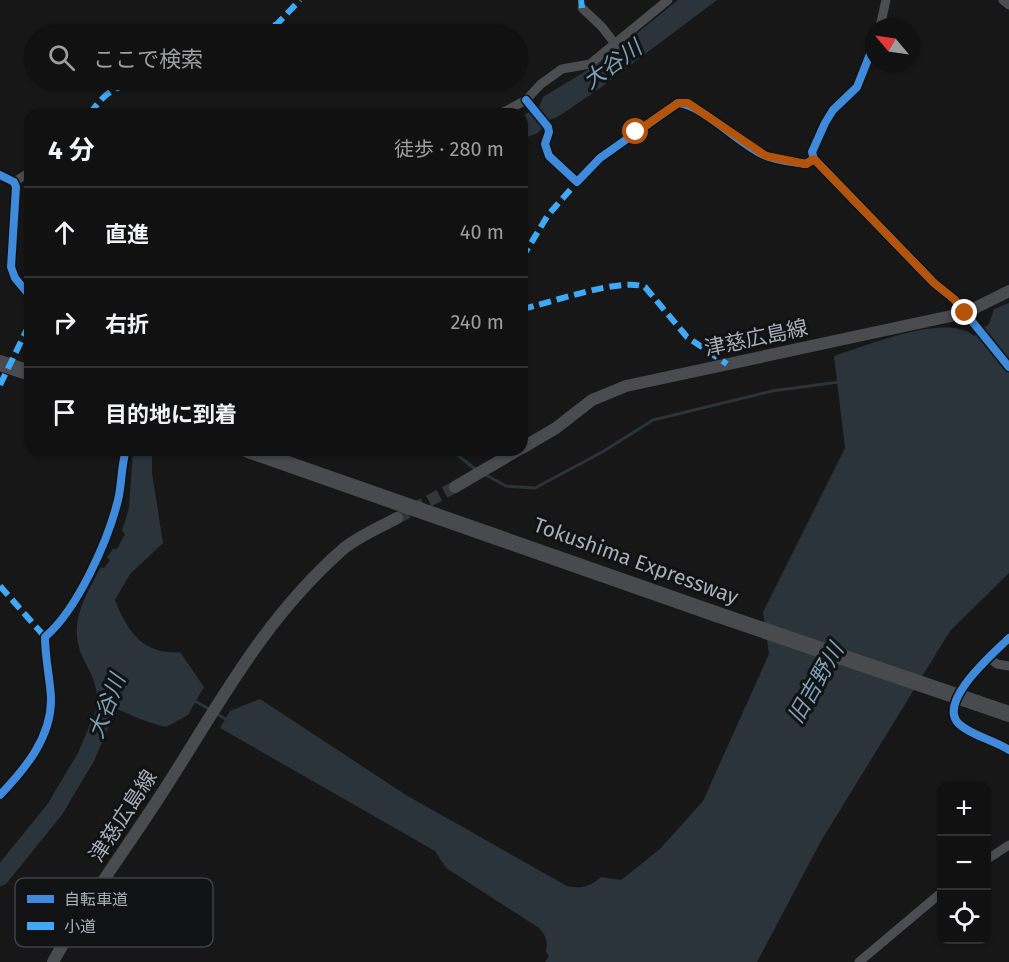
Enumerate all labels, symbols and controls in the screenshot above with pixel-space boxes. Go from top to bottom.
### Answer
north arrow [865,18,919,72]
search box [24,24,528,90]
water label: 大谷川 [578,33,649,95]
icon: search [45,41,78,74]
text: ここで検索 [93,46,203,73]
route start [622,118,648,144]
text: 4 分 [48,135,95,166]
text: 徒歩 · 280 m [394,137,504,161]
icon: ahead [48,216,81,249]
text: 40 m [460,220,504,244]
text: 直進 [105,221,149,248]
route end [951,299,977,325]
icon: right [48,306,81,339]
text: 240 m [450,310,504,334]
text: 右折 [105,311,149,338]
street label: 津慈広島線 [702,314,810,362]
icon: arrive [48,396,81,429]
text: 目的地に到着 [105,401,237,428]
street label: Tokushima Expressway [530,512,743,610]
water label: 旧吉野川 [782,637,850,728]
water label: 大谷川 [82,669,132,742]
street label: 津慈広島線 [84,765,162,867]
map controls [937,782,991,944]
button: + [937,782,991,836]
button: − [937,836,991,890]
legend [15,878,213,947]
text: 自転車道 [64,890,128,909]
button: locate [937,890,991,944]
text: 小道 [64,917,96,936]

